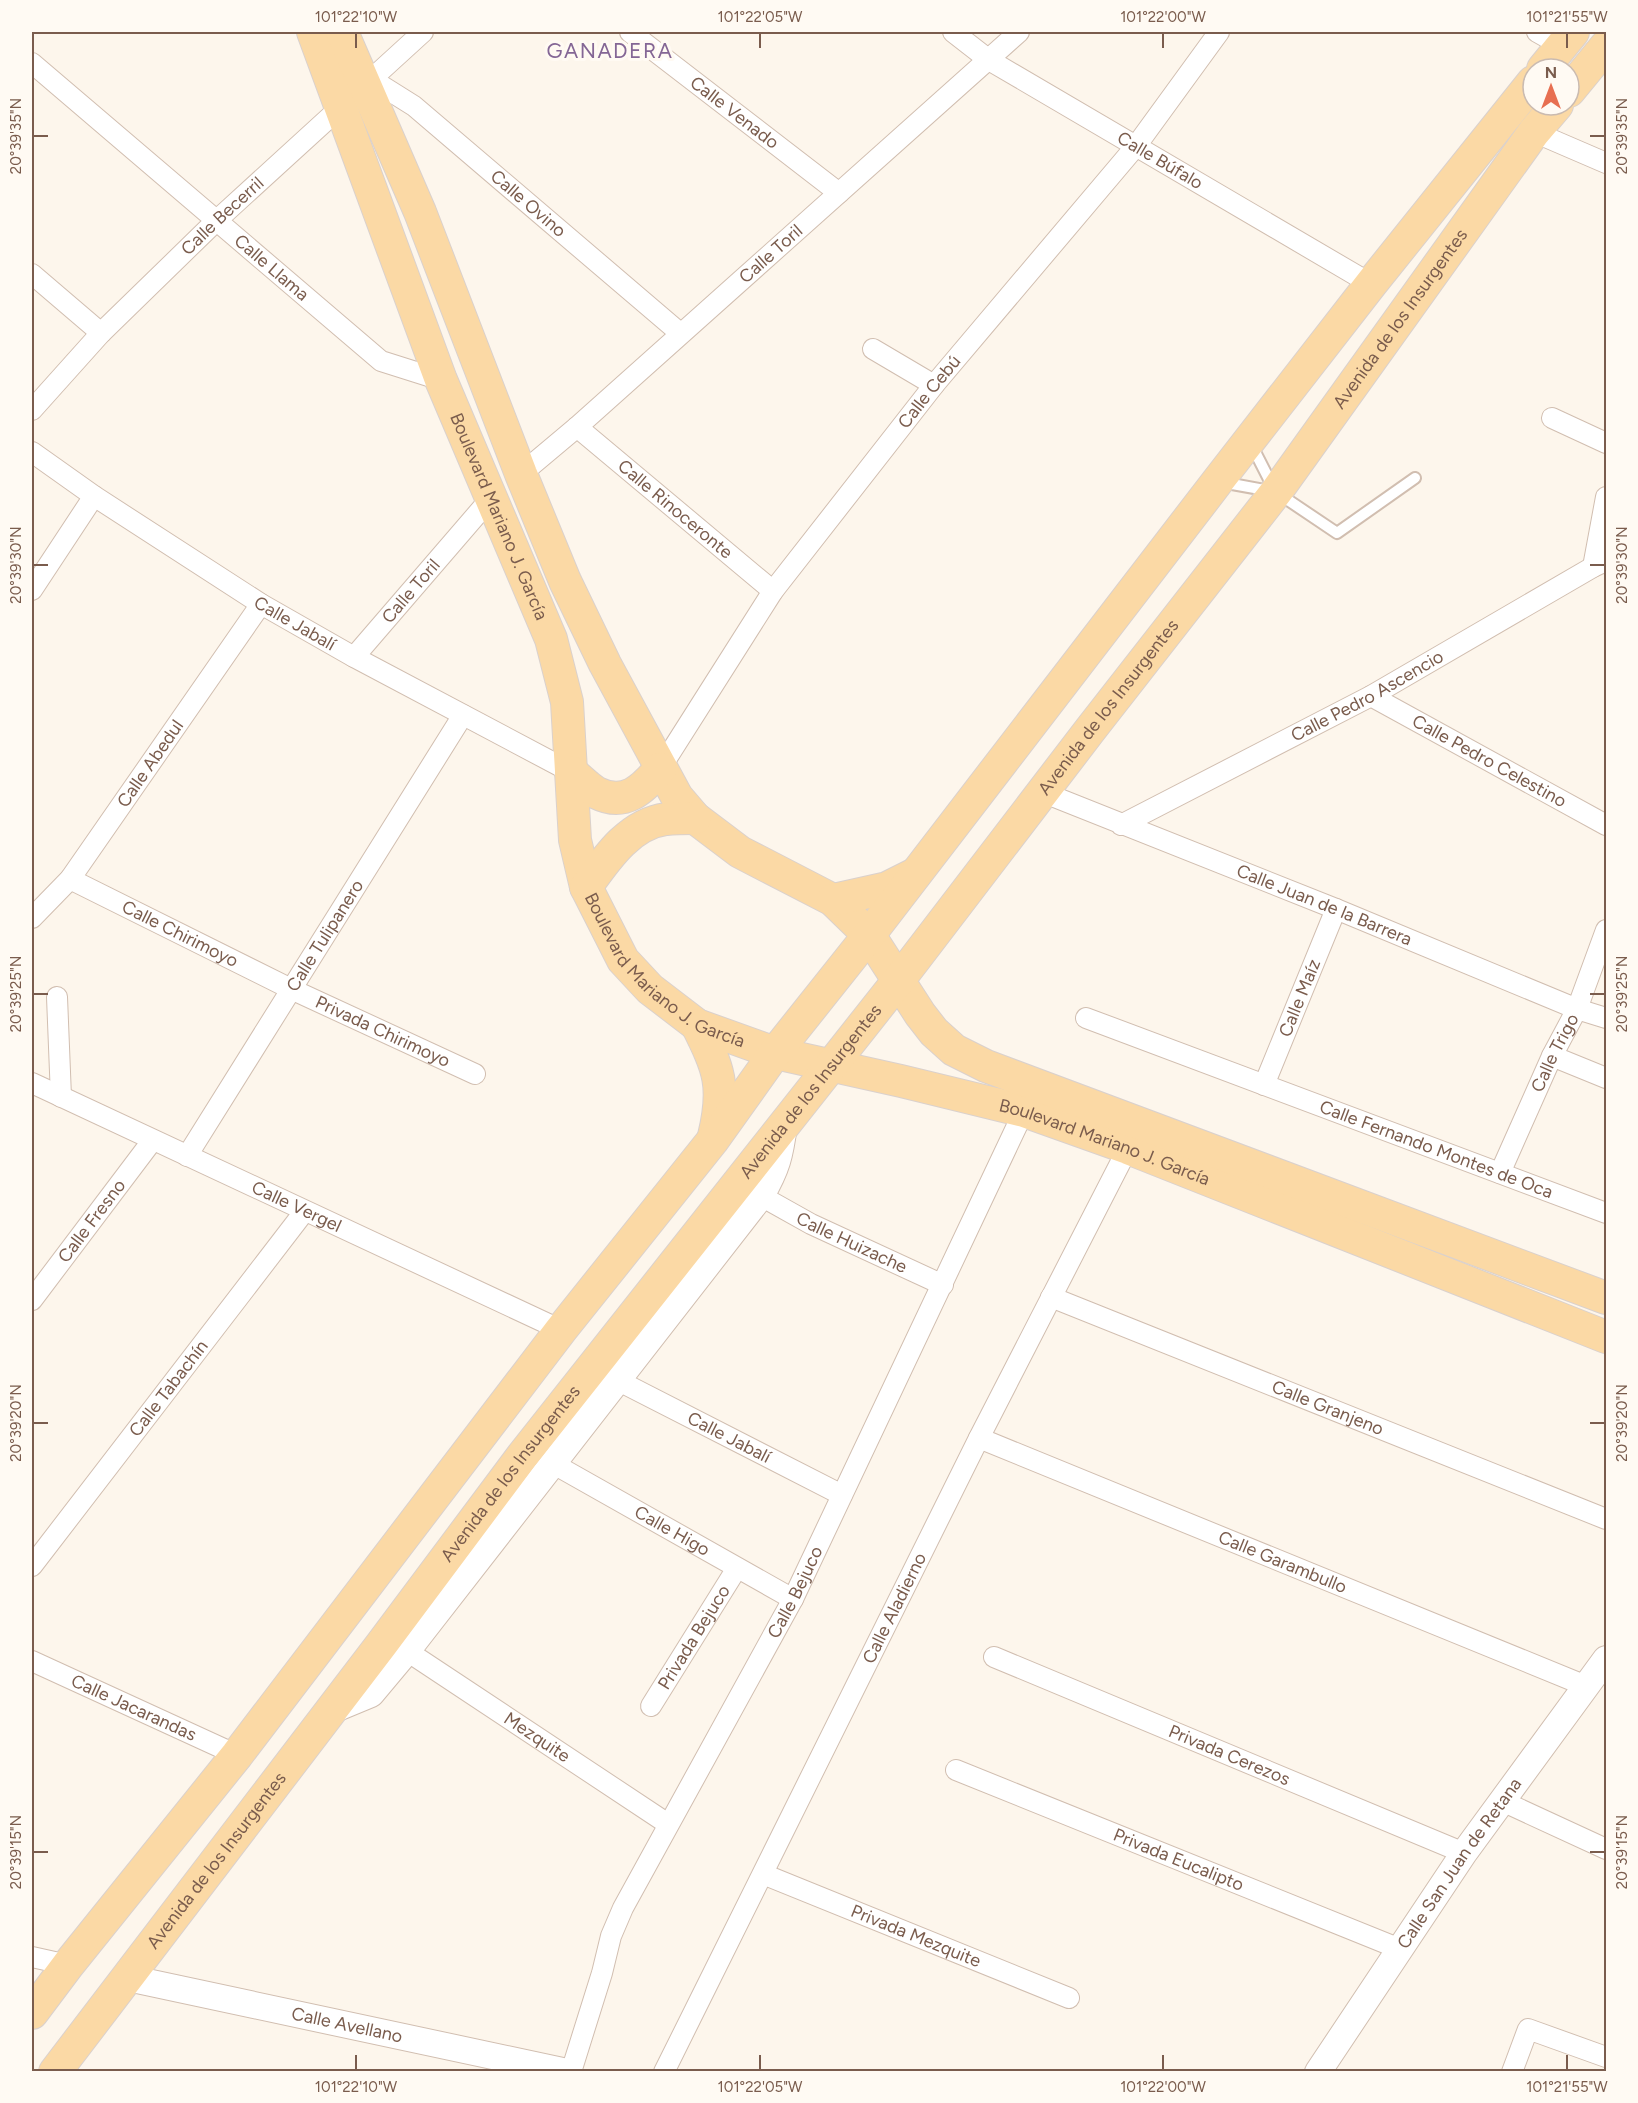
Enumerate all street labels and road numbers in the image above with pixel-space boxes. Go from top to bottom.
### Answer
street label: Calle Venado [686,71,783,154]
street label: Calle Búfalo [1113,127,1207,194]
street label: Calle Ovino [486,165,571,242]
street label: Calle Becerril [176,172,268,260]
street label: Calle Toril [734,220,807,288]
street label: Avenida de los Insurgentes [1328,224,1472,413]
street label: Calle Llama [230,229,313,306]
street label: Calle Cebú [893,351,965,433]
street label: Boulevard Mariano J. García [445,410,553,623]
street label: Calle Rinoceronte [613,455,737,564]
street label: Calle Toril [377,554,445,628]
street label: Calle Jabalí [250,591,341,656]
street label: Avenida de los Insurgentes [1033,615,1183,799]
street label: Calle Pedro Ascencio [1287,645,1447,746]
street label: Calle Pedro Celestino [1408,710,1570,812]
street label: Calle Abedul [112,716,188,812]
street label: Calle Juan de la Barrera [1233,860,1415,950]
street label: Calle Tulipanero [282,876,368,996]
street label: Boulevard Mariano J. García [580,889,748,1052]
street label: Calle Chirimoyo [118,896,242,972]
street label: Calle Maíz [1274,956,1325,1040]
street label: Privada Chirimoyo [312,991,454,1072]
street label: Avenida de los Insurgentes [735,1000,886,1183]
street label: Calle Trigo [1526,1010,1583,1096]
street label: Boulevard Mariano J. García [997,1094,1213,1190]
street label: Calle Fernando Montes de Oca [1316,1096,1556,1203]
street label: Calle Fresno [53,1175,130,1267]
street label: Calle Vergel [248,1176,345,1237]
street label: Calle Huizache [792,1207,911,1278]
street label: Calle Tabachín [124,1336,213,1441]
street label: Calle Granjeno [1269,1375,1387,1440]
street label: Avenida de los Insurgentes [436,1381,585,1566]
street label: Calle Jabalí [684,1407,775,1468]
street label: Calle Higo [631,1501,714,1561]
street label: Calle Garambullo [1215,1526,1350,1598]
street label: Calle Bejuco [763,1543,827,1642]
street label: Calle Aladierno [858,1549,931,1667]
street label: Privada Bejuco [653,1581,735,1694]
street label: Calle Jacarandas [68,1669,200,1746]
street label: Mezquite [500,1707,575,1767]
street label: Privada Cerezos [1165,1720,1293,1790]
street label: Avenida de los Insurgentes [142,1768,291,1953]
street label: Calle San Juan de Retana [1392,1774,1526,1953]
street label: Privada Eucalipto [1110,1824,1247,1896]
street label: Privada Mezquite [848,1900,984,1972]
street label: Calle Avellano [289,2002,405,2047]

